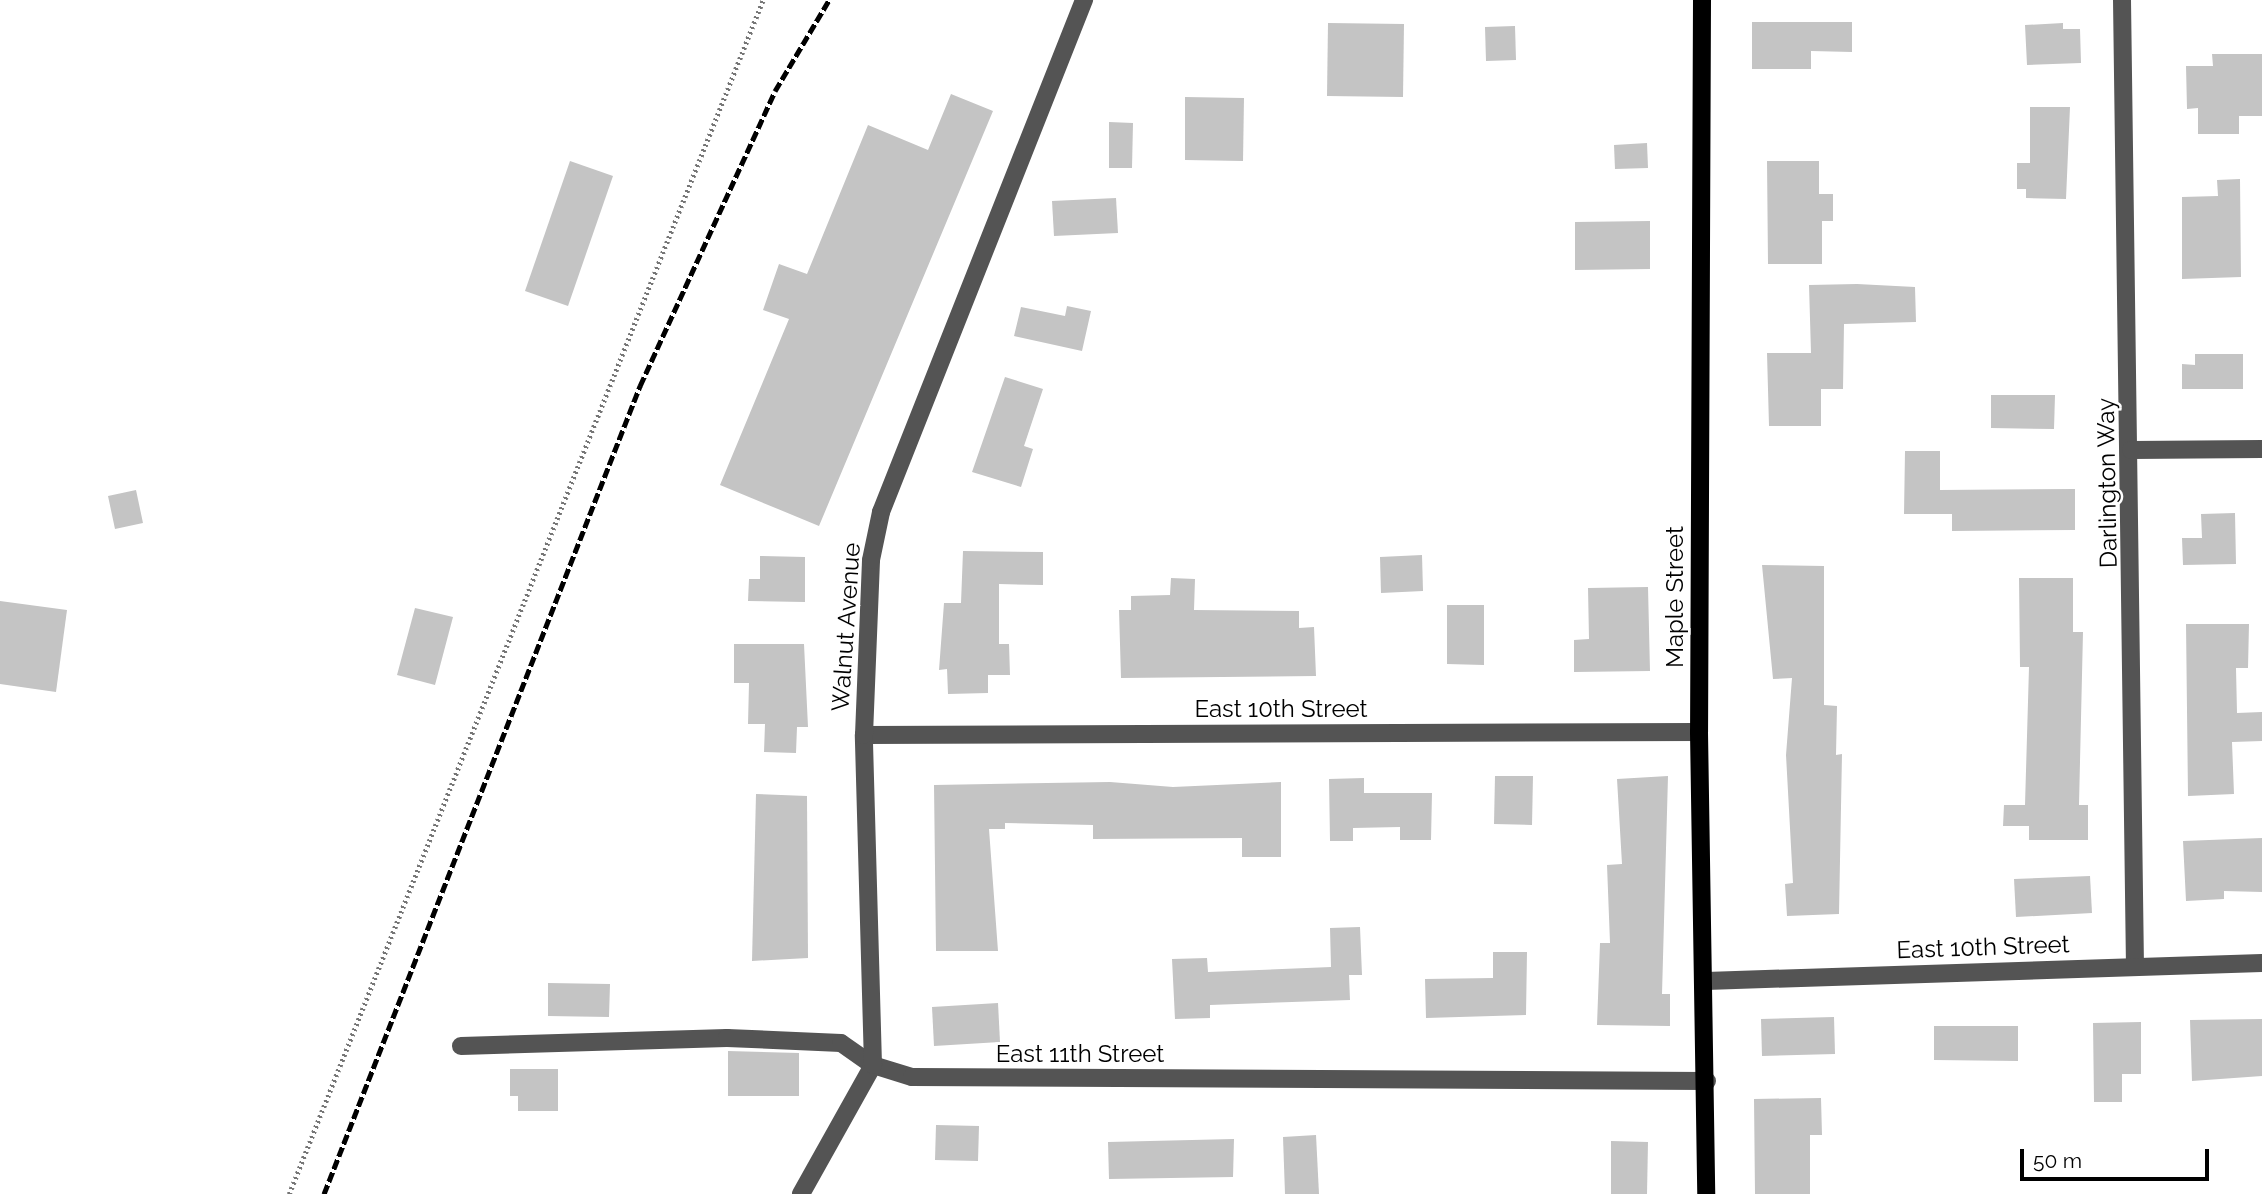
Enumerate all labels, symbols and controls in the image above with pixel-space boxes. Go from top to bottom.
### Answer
street label: Darlington Way [2091,397,2123,569]
street label: Maple Street [1661,526,1689,668]
street label: Walnut Avenue [826,541,866,713]
street label: East 10th Street [1194,695,1368,723]
street label: East 10th Street [1896,930,2070,964]
street label: East 11th Street [996,1040,1164,1068]
scale bar [2024,1134,2213,1178]
text: 50 m [2033,1148,2082,1173]

